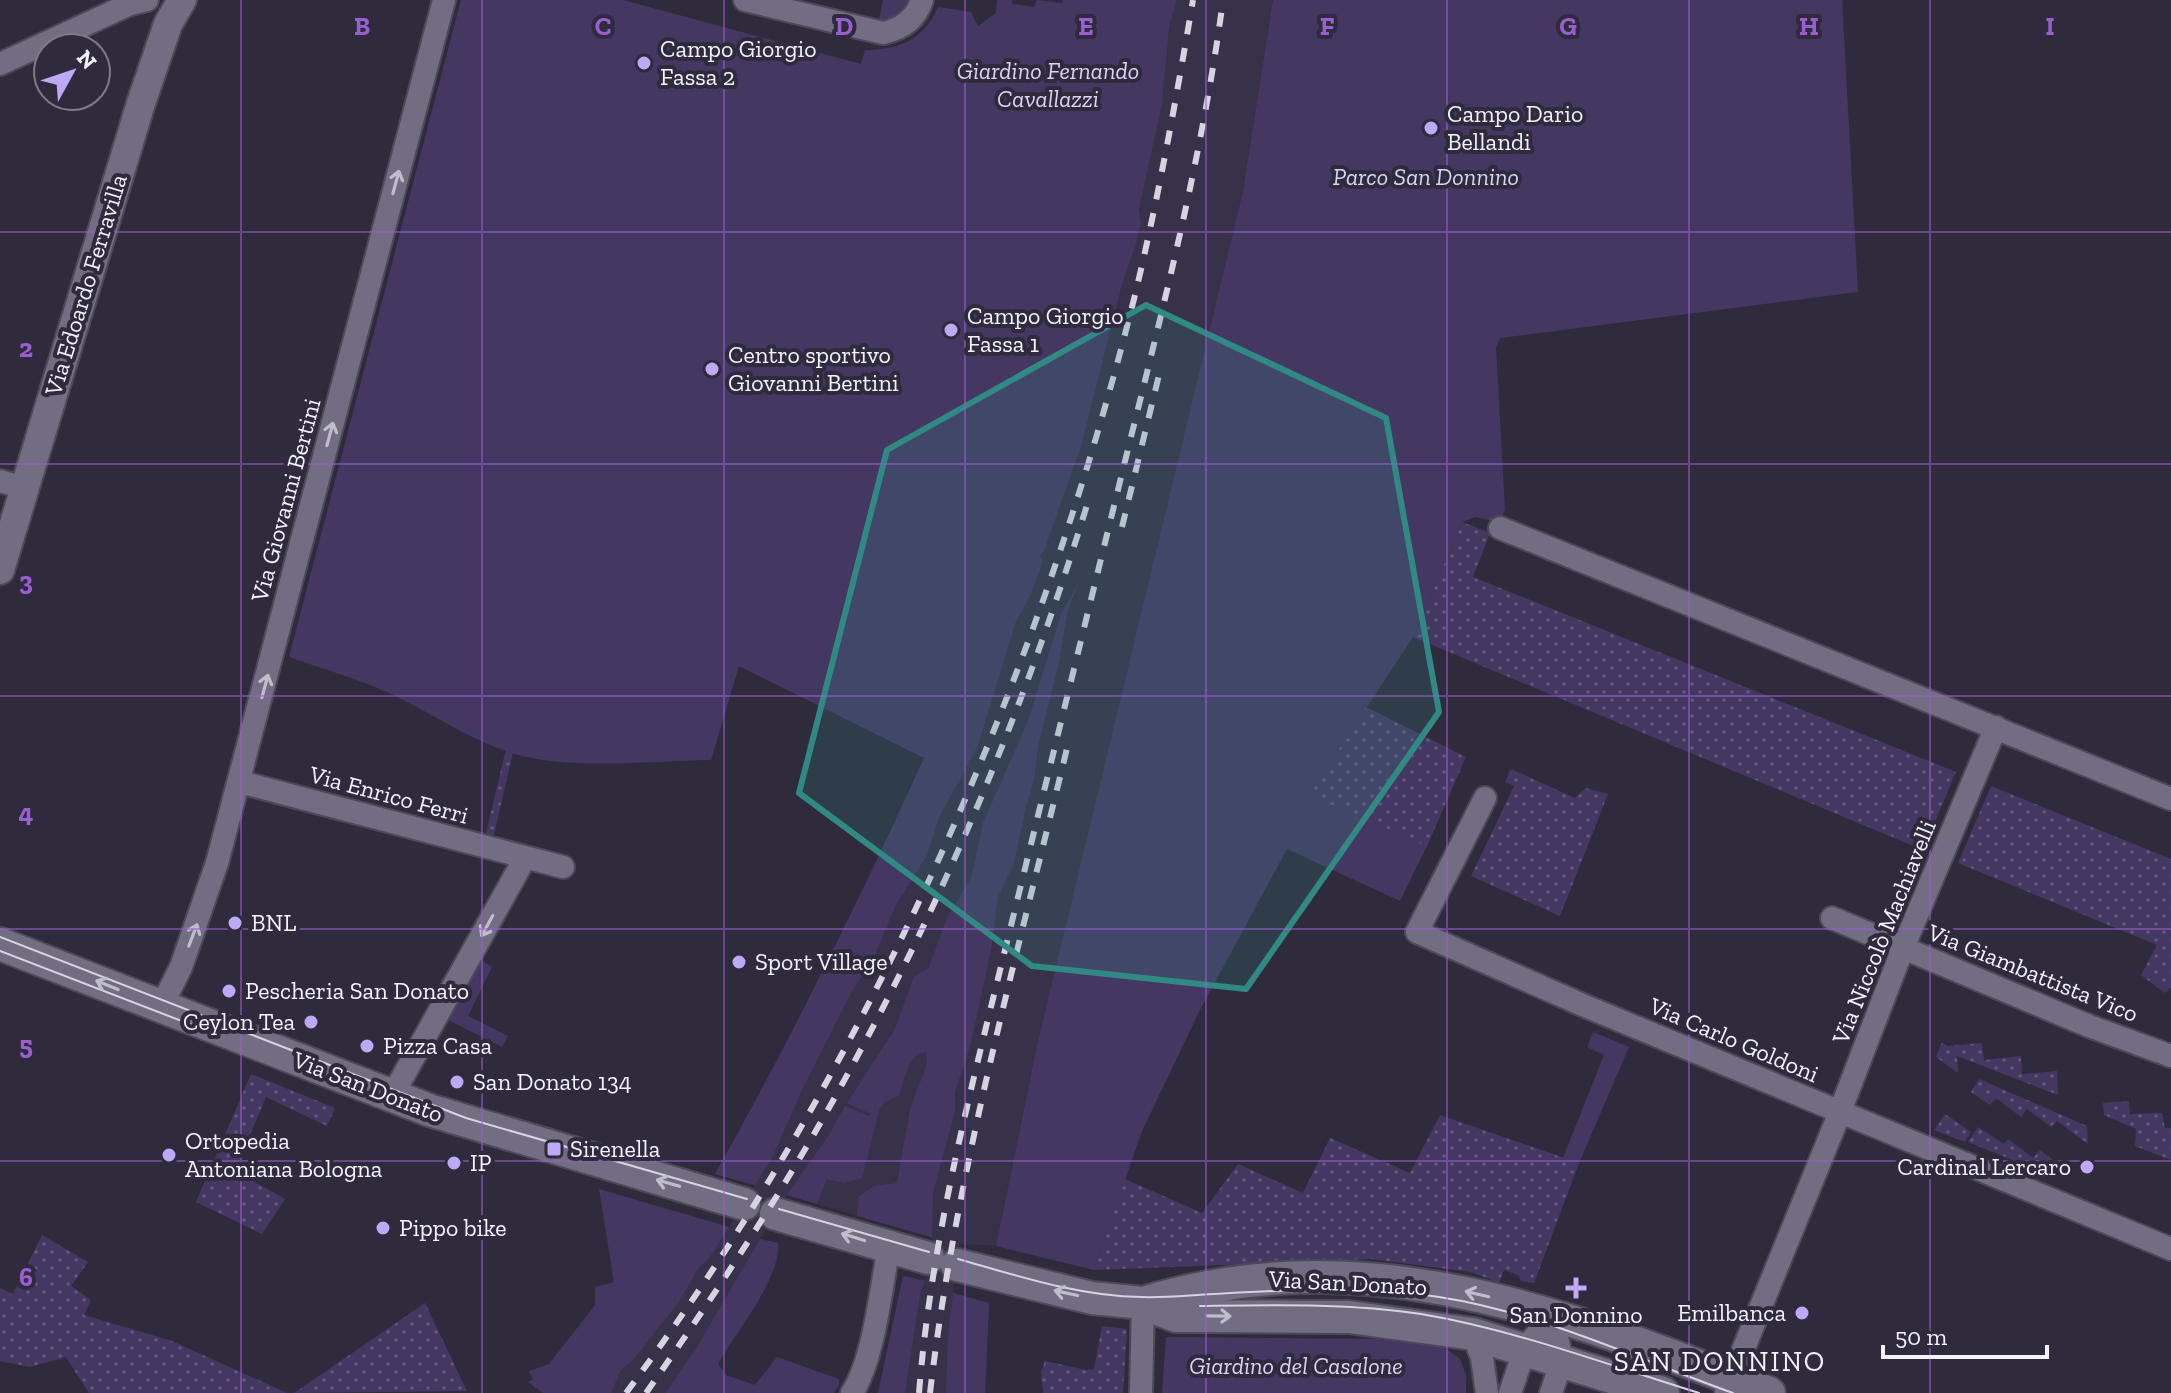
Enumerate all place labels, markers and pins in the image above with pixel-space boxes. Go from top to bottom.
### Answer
place label: Campo Giorgio Fassa 2 [660,34,817,91]
marker: Campo Giorgio Fassa 2 [635,54,653,72]
place label: Campo Dario Bellandi [1447,99,1583,156]
marker: Campo Dario Bellandi [1422,119,1440,137]
place label: Campo Giorgio Fassa 1 [967,301,1124,358]
marker: Campo Giorgio Fassa 1 [942,321,960,339]
place label: Centro sportivo Giovanni Bertini [728,340,899,397]
marker: Centro sportivo Giovanni Bertini [703,360,721,378]
place label: BNL [251,908,296,937]
marker: BNL [226,914,244,932]
place label: Sport Village [755,947,888,976]
marker: Sport Village [730,953,748,971]
place label: Pescheria San Donato [245,976,469,1005]
marker: Pescheria San Donato [220,982,238,1000]
place label: Ceylon Tea [183,1007,295,1036]
marker: Ceylon Tea [302,1013,320,1031]
place label: Pizza Casa [383,1031,492,1060]
marker: Pizza Casa [358,1037,376,1055]
place label: San Donato 134 [473,1067,632,1096]
marker: San Donato 134 [448,1073,466,1091]
place label: Ortopedia Antoniana Bologna [185,1126,383,1183]
place label: Sirenella [570,1134,661,1163]
marker: Sirenella [545,1140,563,1158]
marker: Ortopedia Antoniana Bologna [160,1146,178,1164]
place label: IP [470,1148,492,1177]
place label: Cardinal Lercaro [1897,1152,2071,1181]
marker: IP [445,1154,463,1172]
marker: Cardinal Lercaro [2078,1158,2096,1176]
place label: Pippo bike [399,1213,507,1242]
marker: Pippo bike [374,1219,392,1237]
marker: San Donnino [1567,1279,1585,1297]
place label: Emilbanca [1677,1298,1786,1327]
place label: San Donnino [1509,1300,1643,1329]
marker: Emilbanca [1793,1304,1811,1322]

